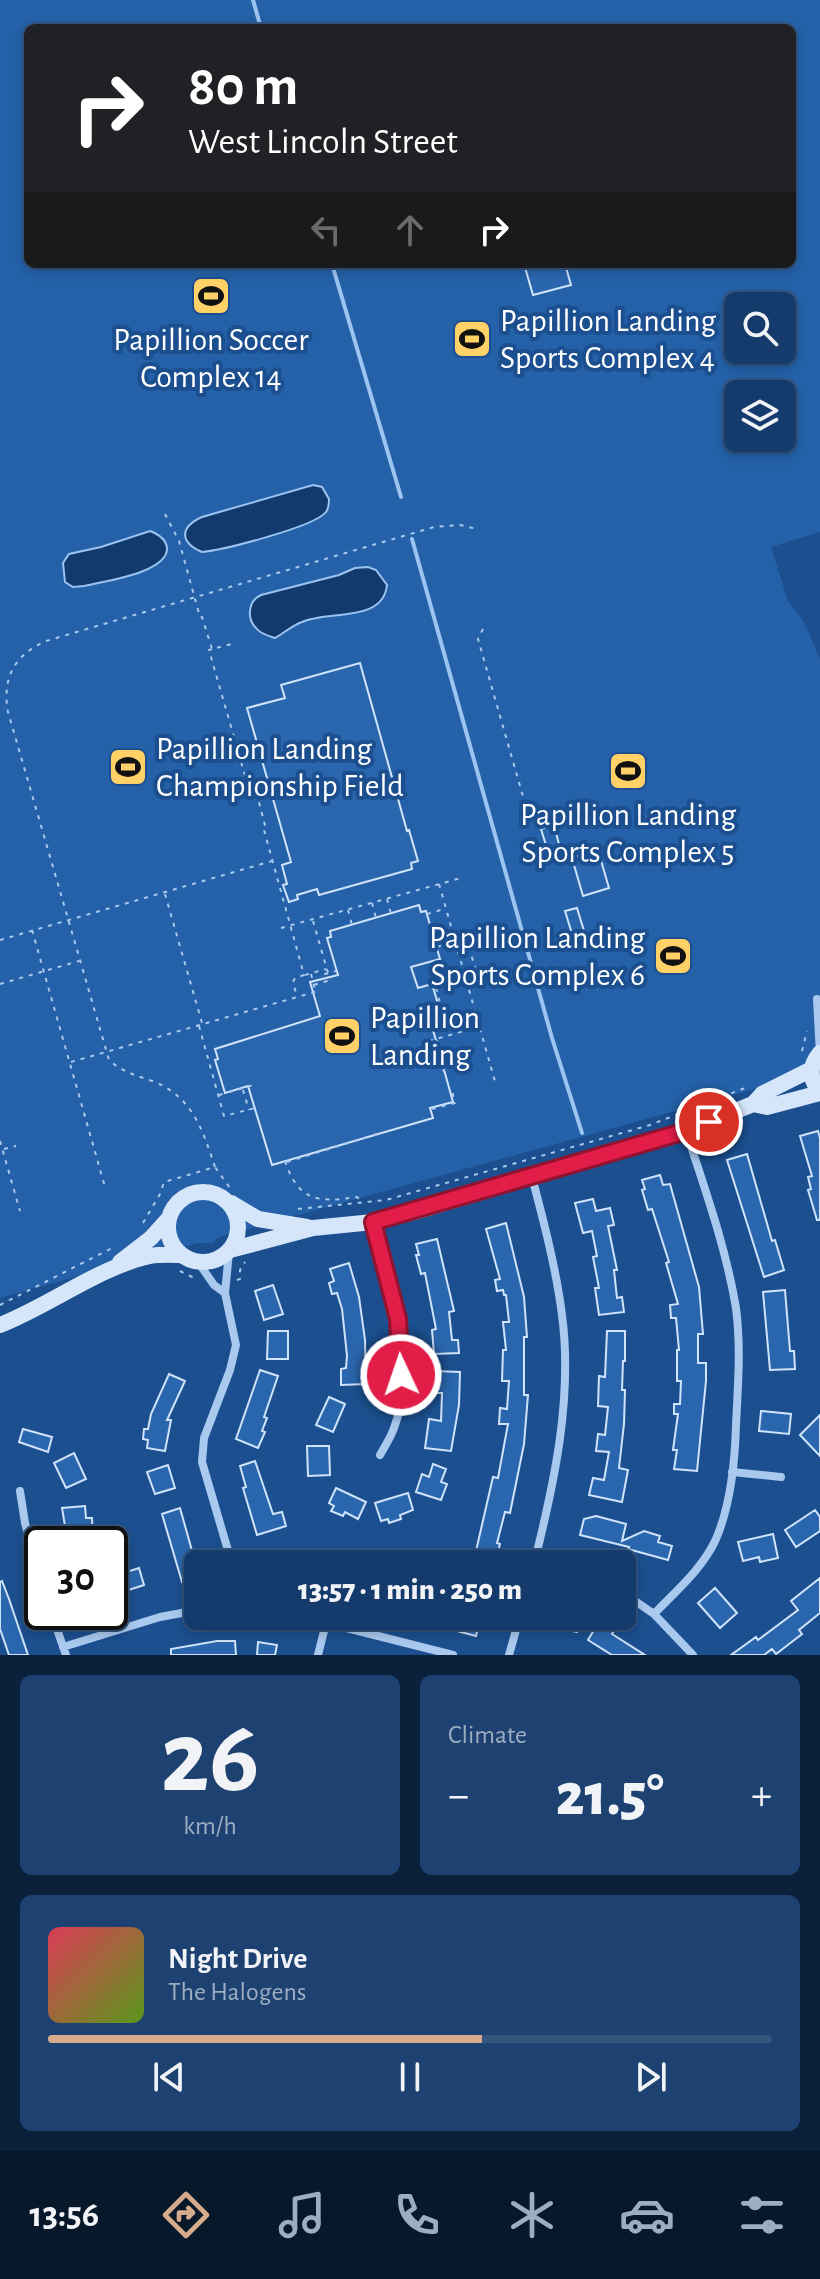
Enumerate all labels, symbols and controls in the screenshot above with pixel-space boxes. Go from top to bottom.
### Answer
icon: right [56,56,160,160]
text: 80 m [188,59,298,115]
text: West Lincoln Street [188,124,458,160]
icon: left [304,208,348,252]
icon: ahead [388,208,432,252]
icon: right [472,208,516,252]
sports icon: Papillion Soccer Complex 14 [190,275,232,317]
map controls [724,292,796,452]
button: search [724,292,796,364]
place label: Papillion Landing Sports Complex 4 [500,305,716,374]
sports icon: Papillion Landing Sports Complex 4 [451,318,493,360]
place label: Papillion Soccer Complex 14 [113,324,309,393]
button: layers [724,380,796,452]
place label: Papillion Landing Championship Field [156,733,404,802]
sports icon: Papillion Landing Championship Field [107,746,149,788]
sports icon: Papillion Landing Sports Complex 5 [607,750,649,792]
place label: Papillion Landing Sports Complex 5 [520,799,736,868]
place label: Papillion Landing Sports Complex 6 [429,922,645,991]
sports icon: Papillion Landing Sports Complex 6 [652,935,694,977]
place label: Papillion Landing [370,1002,480,1071]
sports icon: Papillion Landing [321,1015,363,1057]
pin [675,1088,743,1156]
icon: arrive [687,1100,731,1144]
position arrow [359,1333,443,1417]
speed limit sign: 30 [24,1526,128,1630]
text: 13:57 · 1 min · 250 m [298,1575,522,1605]
text: 26 [160,1707,260,1811]
text: Climate [448,1722,527,1748]
text: 21.5° [556,1766,664,1826]
text: − [448,1774,469,1818]
text: + [751,1774,772,1818]
text: km/h [183,1813,237,1839]
text: Night Drive [168,1944,307,1974]
text: The Halogens [168,1979,306,2005]
icon: previous [147,2055,191,2099]
icon: pause [388,2055,432,2099]
icon: next [629,2055,673,2099]
icon: directions [158,2187,214,2243]
icon: music [274,2187,330,2243]
icon: phone [389,2187,445,2243]
icon: climate [504,2187,560,2243]
icon: car [619,2187,675,2243]
icon: filters [734,2187,790,2243]
text: 13:56 [30,2197,99,2233]

